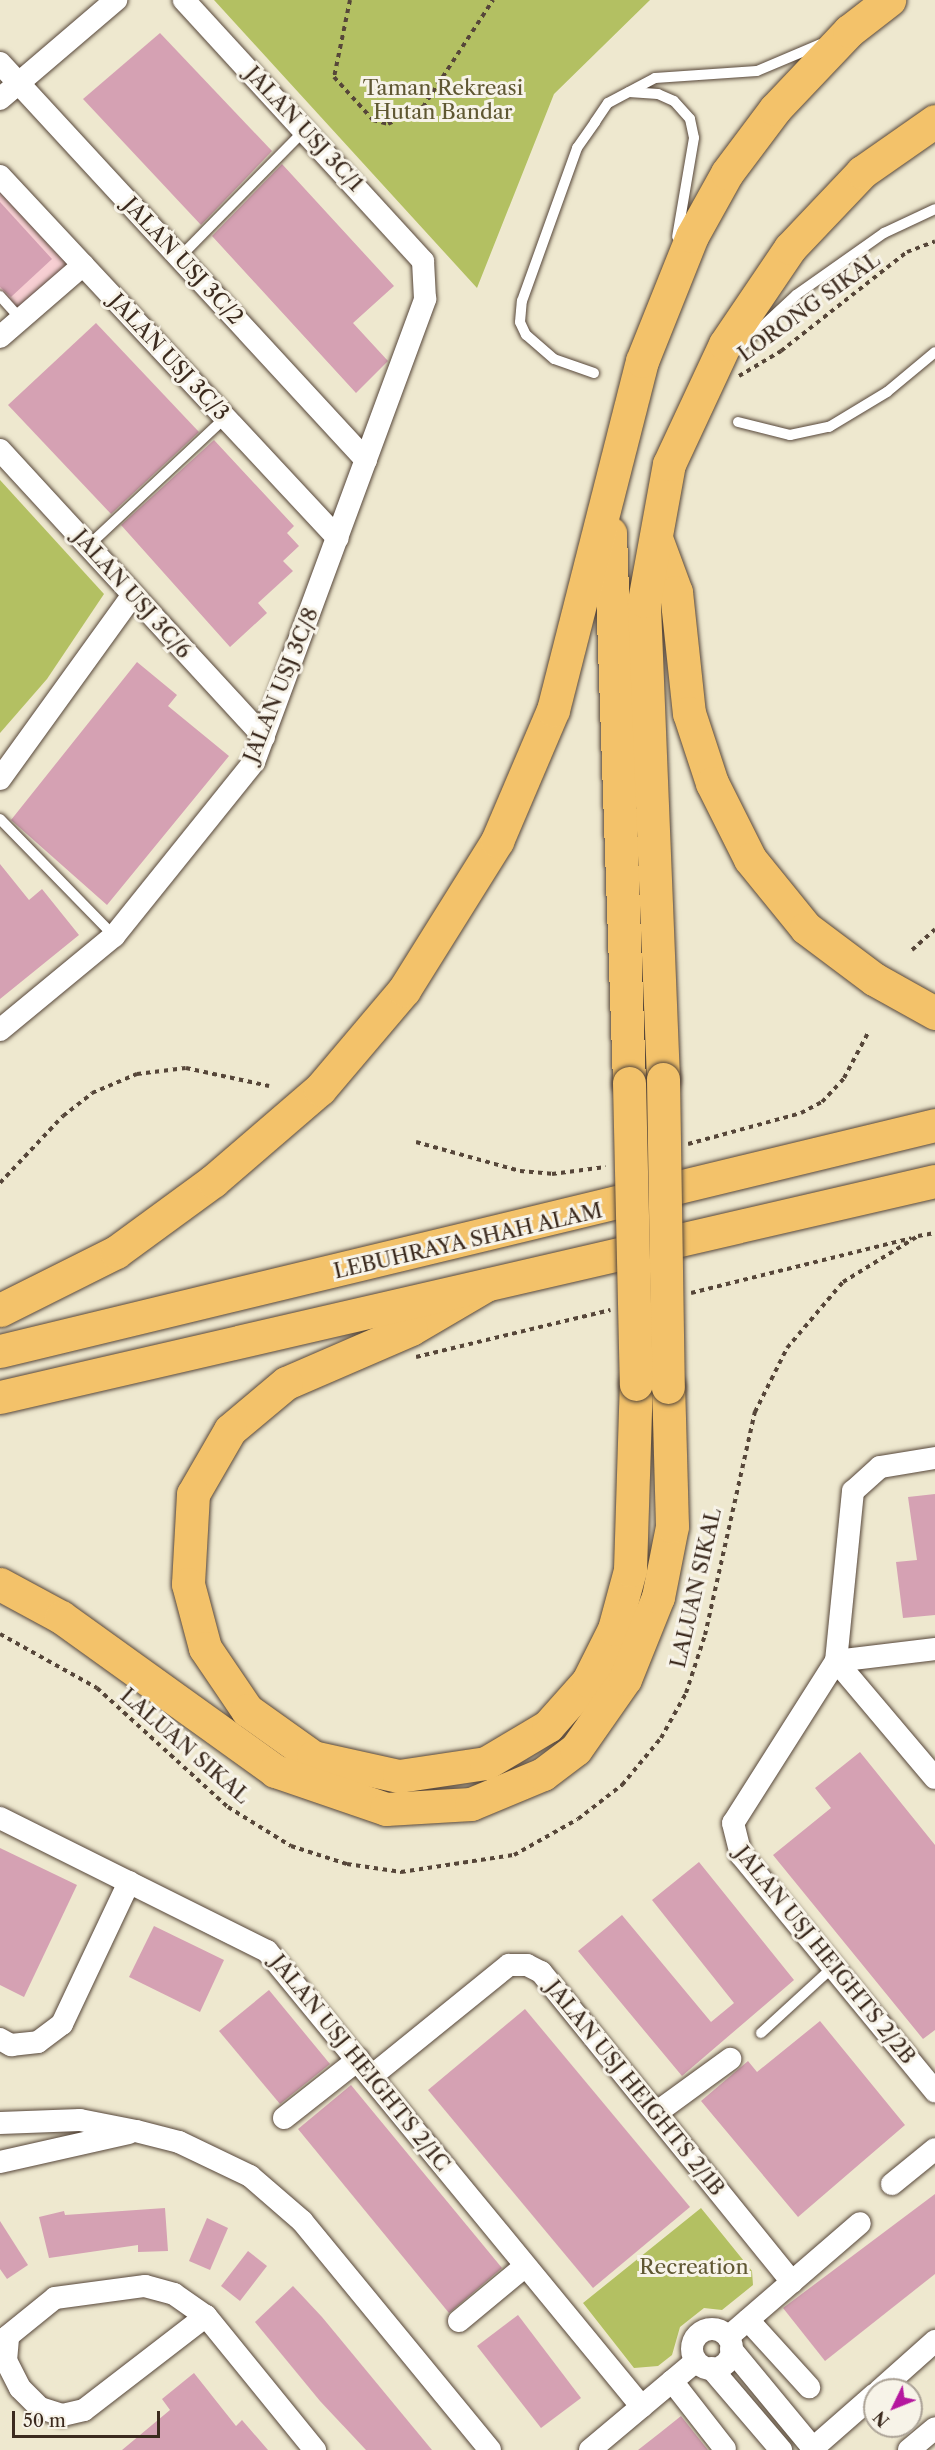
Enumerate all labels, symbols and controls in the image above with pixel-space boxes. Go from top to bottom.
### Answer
street label: JALAN USJ 3C/1 [240,61,368,197]
park label: Taman Rekreasi Hutan Bandar [363,75,523,125]
street label: JALAN USJ 3C/2 [118,192,248,330]
street label: LORONG SIKAL [733,247,885,367]
street label: JALAN USJ 3C/3 [104,288,234,426]
street label: JALAN USJ 3C/6 [68,524,196,664]
street label: JALAN USJ 3C/8 [238,604,324,766]
street label: LEBUHRAYA SHAH ALAM [330,1198,606,1284]
street label: LALUAN SIKAL [665,1506,727,1670]
street label: LALUAN SIKAL [115,1683,255,1809]
street label: JALAN USJ HEIGHTS 2/2B [729,1841,921,2069]
street label: JALAN USJ HEIGHTS 2/1C [265,1950,455,2176]
street label: JALAN USJ HEIGHTS 2/1B [540,1975,730,2201]
park label: Recreation [639,2254,749,2280]
north arrow [863,2378,923,2438]
scale bar [15,2399,164,2437]
text: N [869,2407,893,2431]
text: 50 m [23,2410,66,2432]

